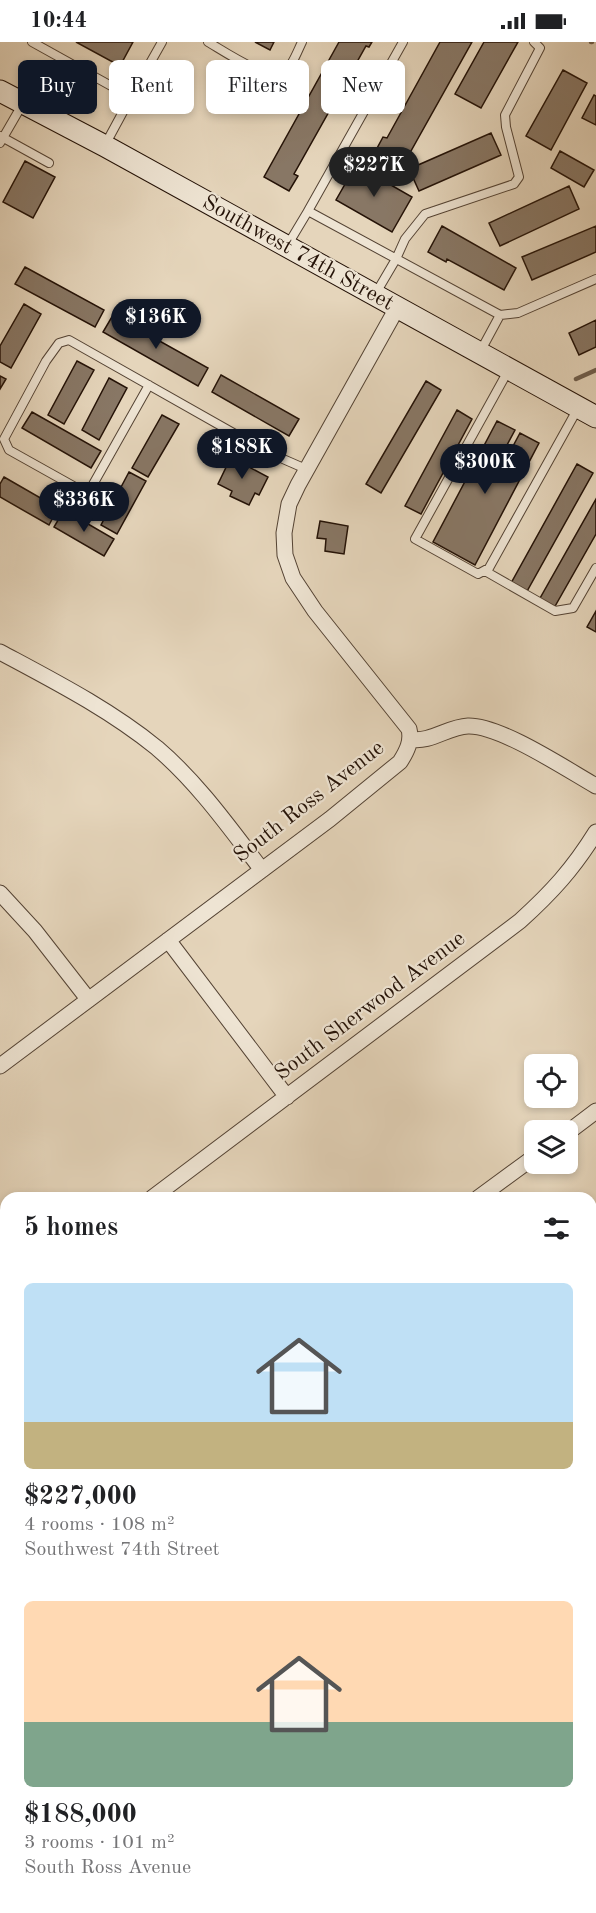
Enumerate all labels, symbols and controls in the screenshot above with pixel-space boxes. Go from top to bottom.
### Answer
text: 10:44 [30,10,87,32]
chip: Buy [18,60,97,114]
chip: Rent [109,60,194,114]
chip: Filters [206,60,309,114]
chip: New [321,60,405,114]
pin: $227K [332,147,416,198]
text: $227K [343,156,405,176]
street label: Southwest 74th Street [199,191,397,315]
pin: $136K [114,299,198,350]
text: $136K [125,308,187,328]
pin: $188K [200,429,284,480]
text: $188K [211,438,273,458]
pin: $300K [443,444,527,495]
text: $300K [454,453,516,473]
pin: $336K [42,482,126,533]
text: $336K [53,491,115,511]
street label: South Ross Avenue [230,737,388,867]
street label: South Sherwood Avenue [271,927,469,1085]
map controls [524,1054,578,1174]
button: locate [524,1054,578,1108]
button: layers [524,1120,578,1174]
icon: filters [540,1212,573,1245]
text: 5 homes [24,1215,118,1241]
icon: home [245,1322,353,1430]
text: $227,000 [24,1484,137,1510]
text: 4 rooms · 108 m² [24,1515,174,1535]
text: Southwest 74th Street [24,1540,220,1560]
icon: home [245,1640,353,1748]
text: $188,000 [24,1802,137,1828]
text: 3 rooms · 101 m² [24,1833,174,1853]
text: South Ross Avenue [24,1858,191,1878]

